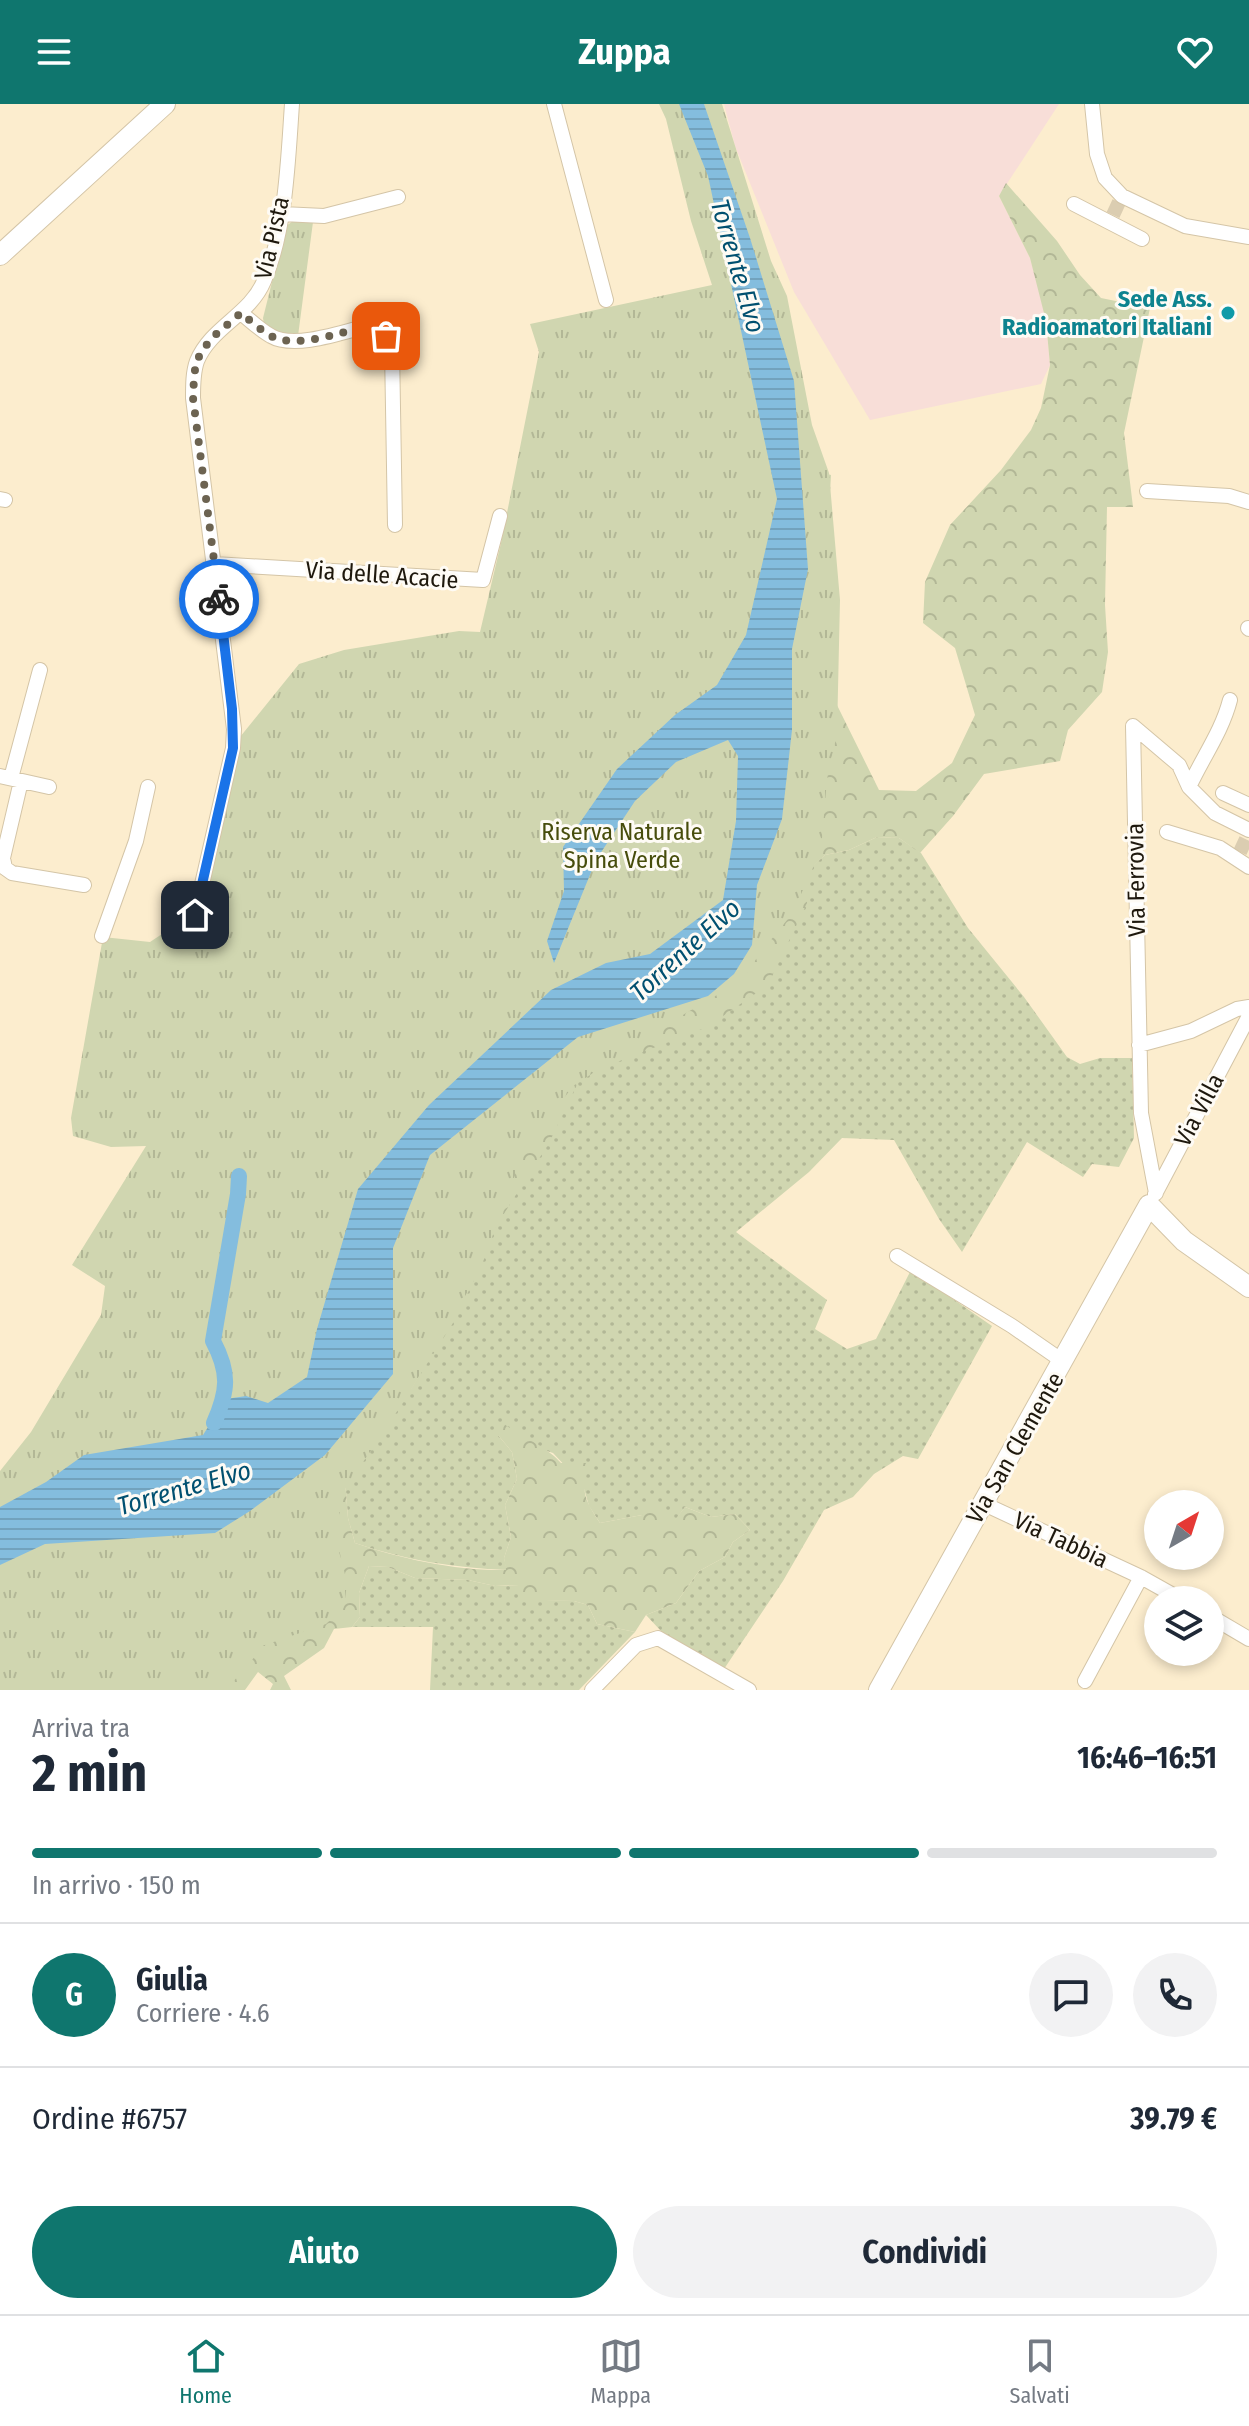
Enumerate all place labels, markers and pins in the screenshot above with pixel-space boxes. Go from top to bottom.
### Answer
place label: Sede Ass. Radioamatori Italiani [1002,285,1212,341]
pin [352,302,420,370]
marker: Sede Ass. Radioamatori Italiani [1219,304,1237,322]
pin [161,881,229,949]

